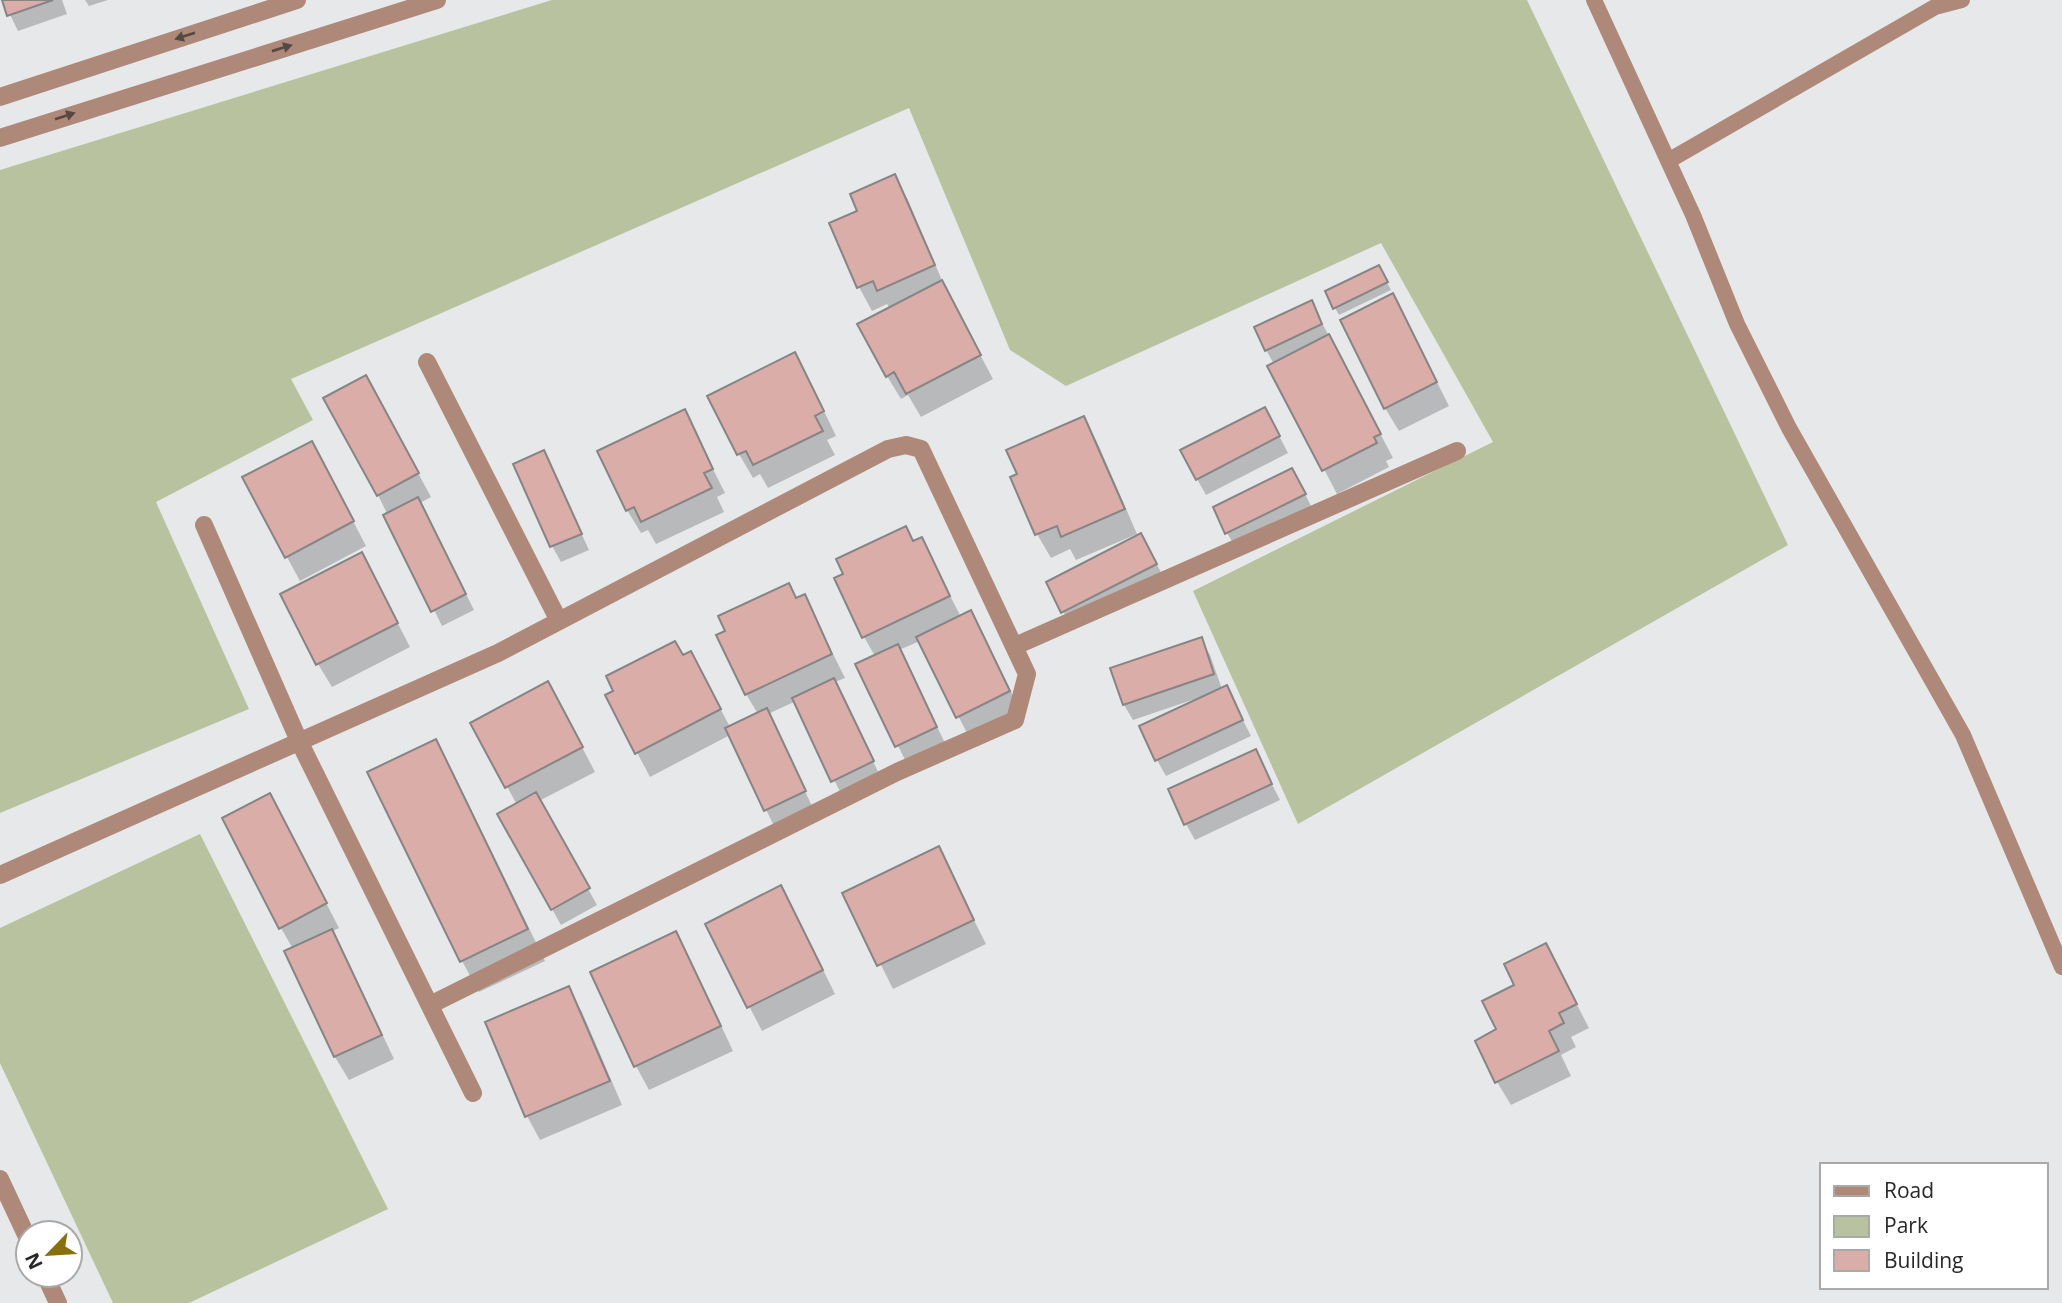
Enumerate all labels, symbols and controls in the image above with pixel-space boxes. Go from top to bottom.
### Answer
one-way arrow [175,32,196,42]
one-way arrow [272,43,293,53]
one-way arrow [55,111,76,121]
legend [1820,1163,2048,1289]
text: Road [1884,1176,1934,1204]
text: Park [1884,1211,1928,1239]
north arrow [14,1219,84,1289]
text: Building [1884,1246,1963,1274]
text: N [19,1249,49,1274]

